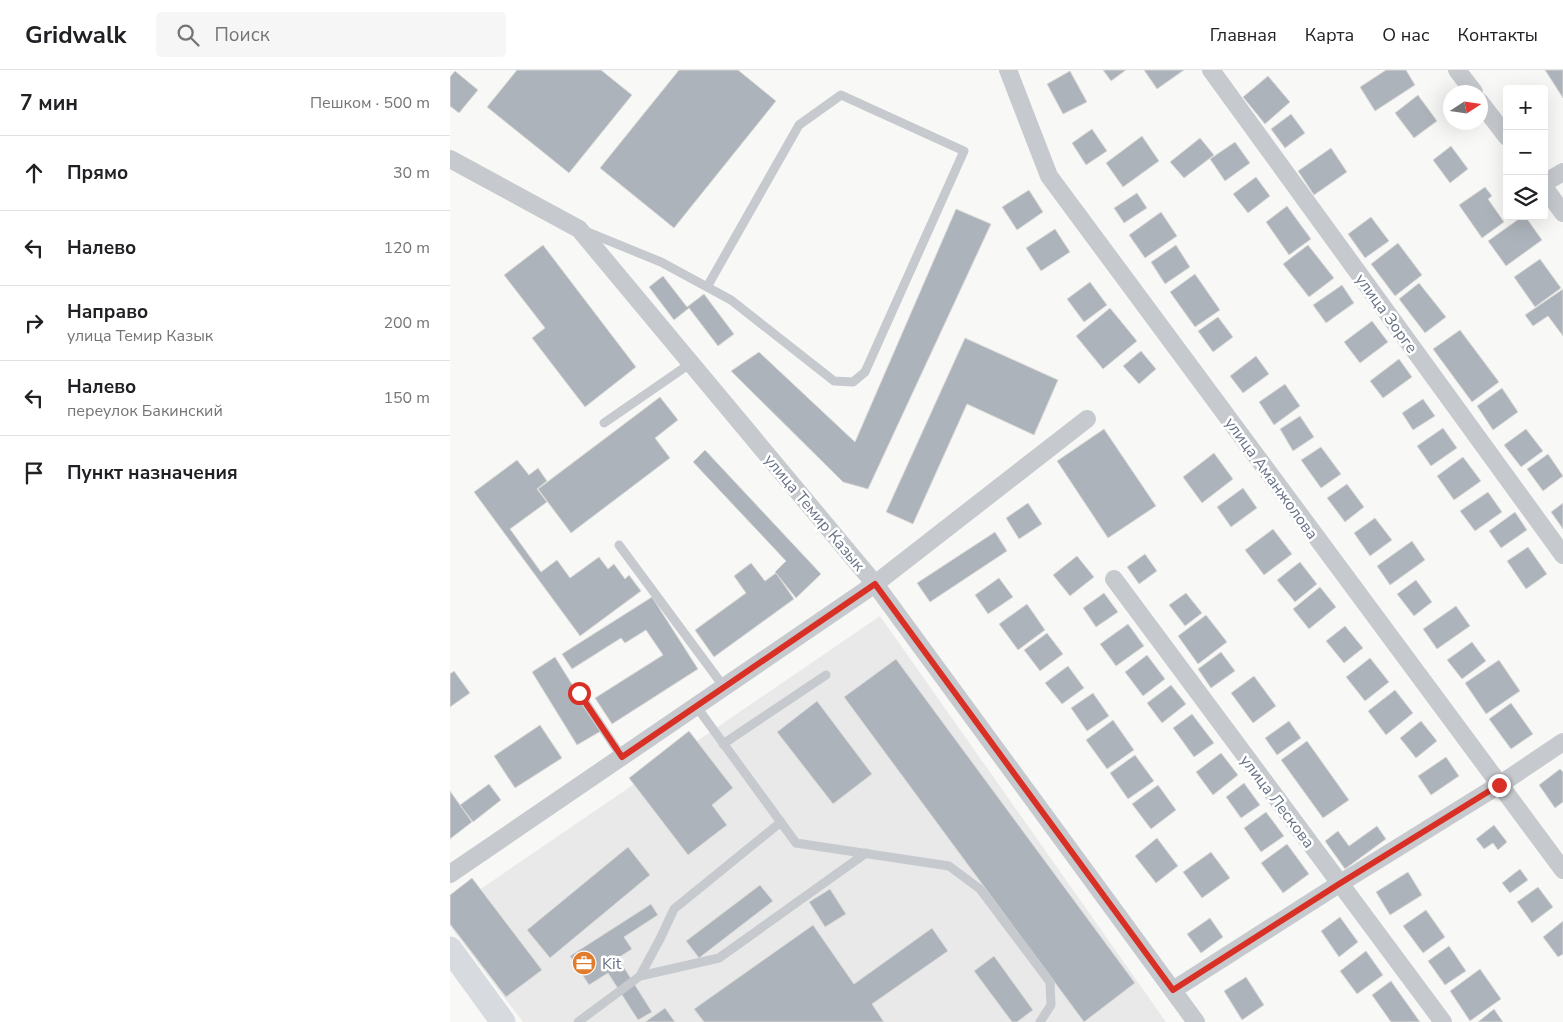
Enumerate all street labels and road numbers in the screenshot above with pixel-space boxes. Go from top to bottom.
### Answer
street label: улица Зорге [1350,269,1422,358]
street label: улица Аманжолова [1219,413,1323,544]
street label: улица Темир Казык [759,450,870,576]
street label: улица Лескова [1235,750,1320,853]

